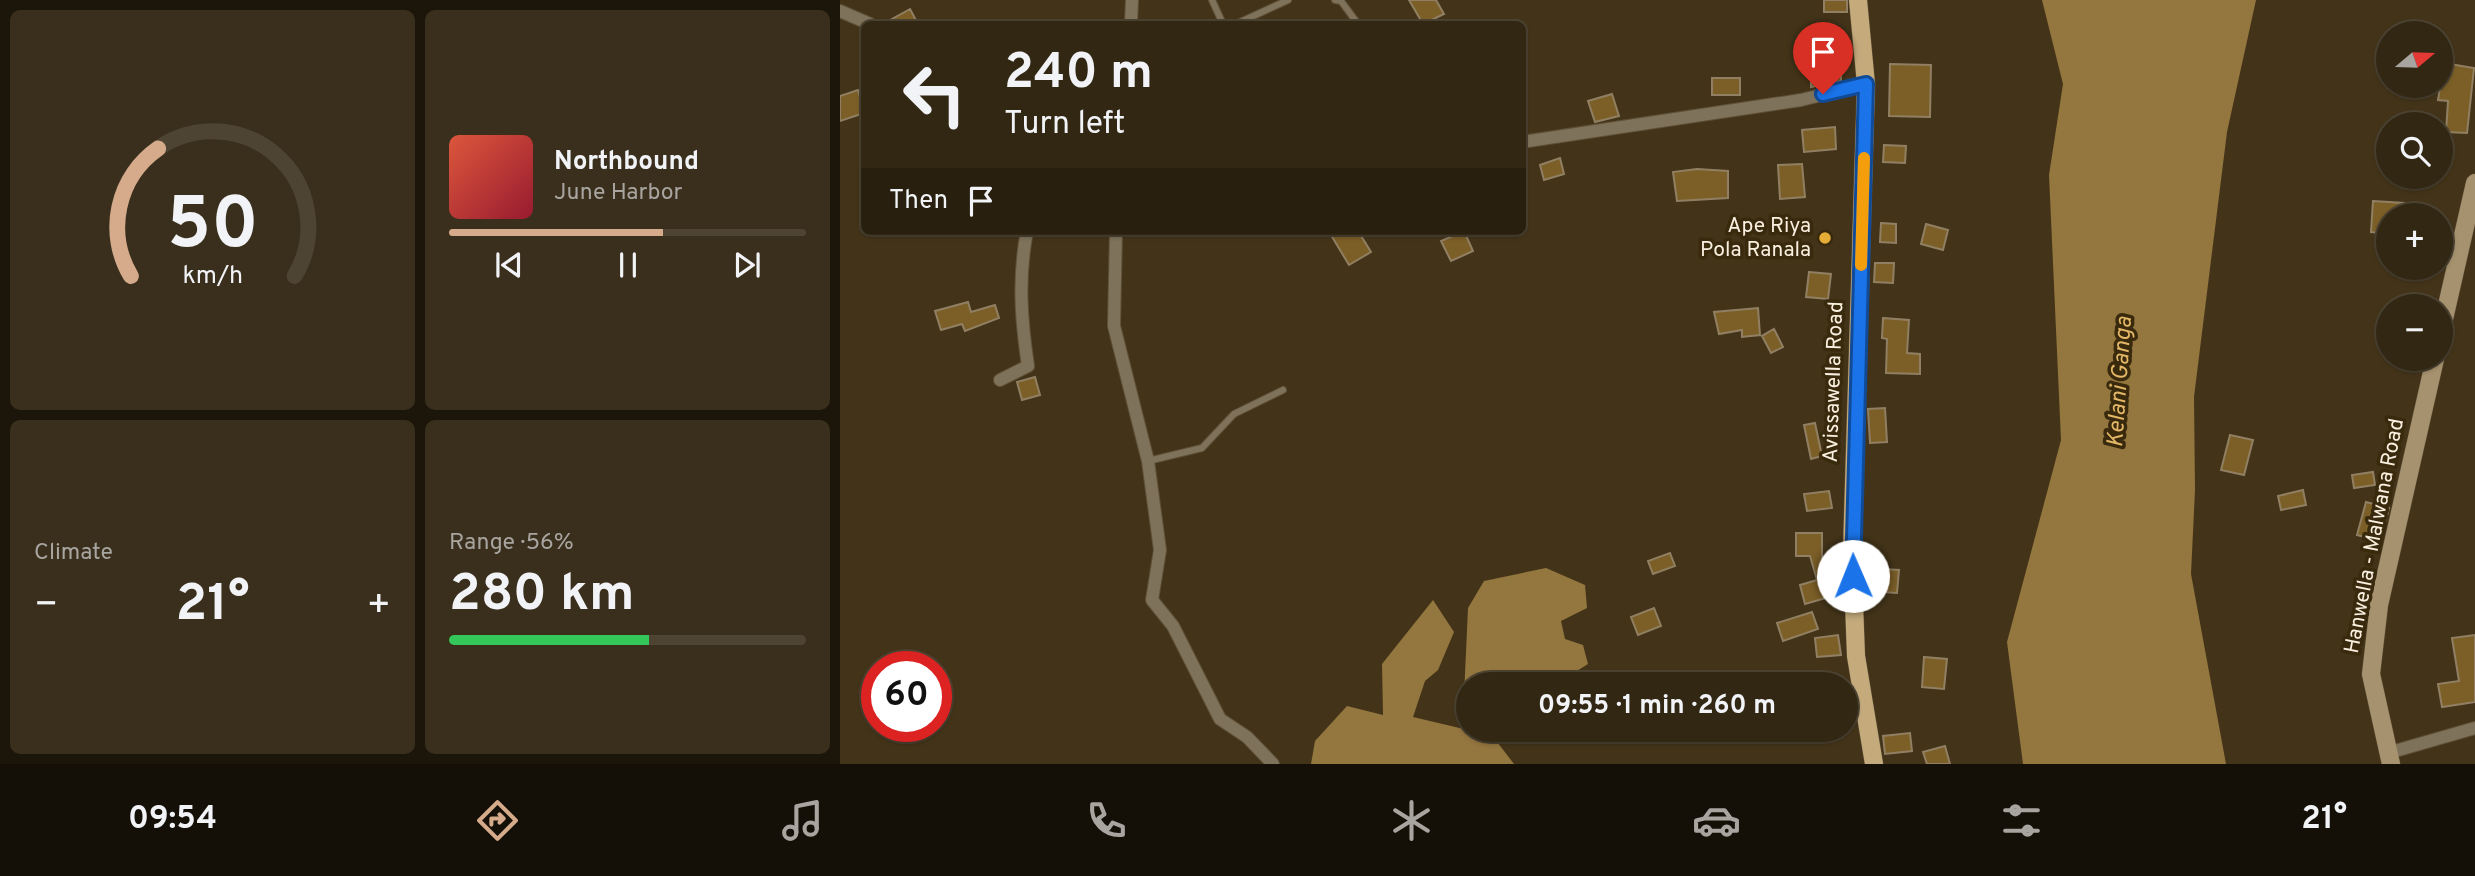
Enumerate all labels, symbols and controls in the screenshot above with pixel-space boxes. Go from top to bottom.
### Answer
north arrow [2376,21,2454,98]
map controls [2376,21,2453,371]
pin [1793,22,1853,94]
icon: arrive [1804,33,1842,71]
text: 240 m [1004,44,1153,106]
icon: left [889,49,980,140]
text: Turn left [1004,105,1125,145]
button: search [2376,112,2453,189]
text: Northbound [554,146,699,179]
text: June Harbor [554,179,682,208]
text: 50 [166,182,259,274]
icon: arrive [962,182,1000,220]
text: Then [889,185,948,218]
button: + [2376,203,2453,280]
place label: Ape Riya Pola Ranala [1700,213,1811,264]
marker: Ape Riya Pola Ranala [1817,230,1833,246]
icon: previous [490,246,528,284]
icon: pause [609,246,647,284]
icon: next [728,246,766,284]
text: km/h [182,261,243,293]
button: − [2376,294,2453,371]
street label: Avissawella Road [1818,301,1850,463]
water label: Kelani Ganga [2102,315,2140,448]
street label: Hanwella - Malwana Road [2339,416,2411,656]
text: Range · 56% [449,529,574,558]
text: Climate [34,539,113,568]
position arrow [1816,539,1890,613]
text: 280 km [449,563,635,629]
text: 21° [175,573,250,639]
text: − [34,582,59,631]
text: + [366,582,391,631]
speed limit sign: 60 [861,651,952,742]
text: 09:55 · 1 min · 260 m [1538,690,1776,723]
icon: directions [473,796,522,845]
icon: music [778,796,827,845]
icon: phone [1082,796,1131,845]
icon: climate [1387,796,1436,845]
icon: car [1692,796,1741,845]
icon: filters [1997,796,2046,845]
text: 09:54 [128,800,217,840]
text: 21° [2301,800,2347,840]

